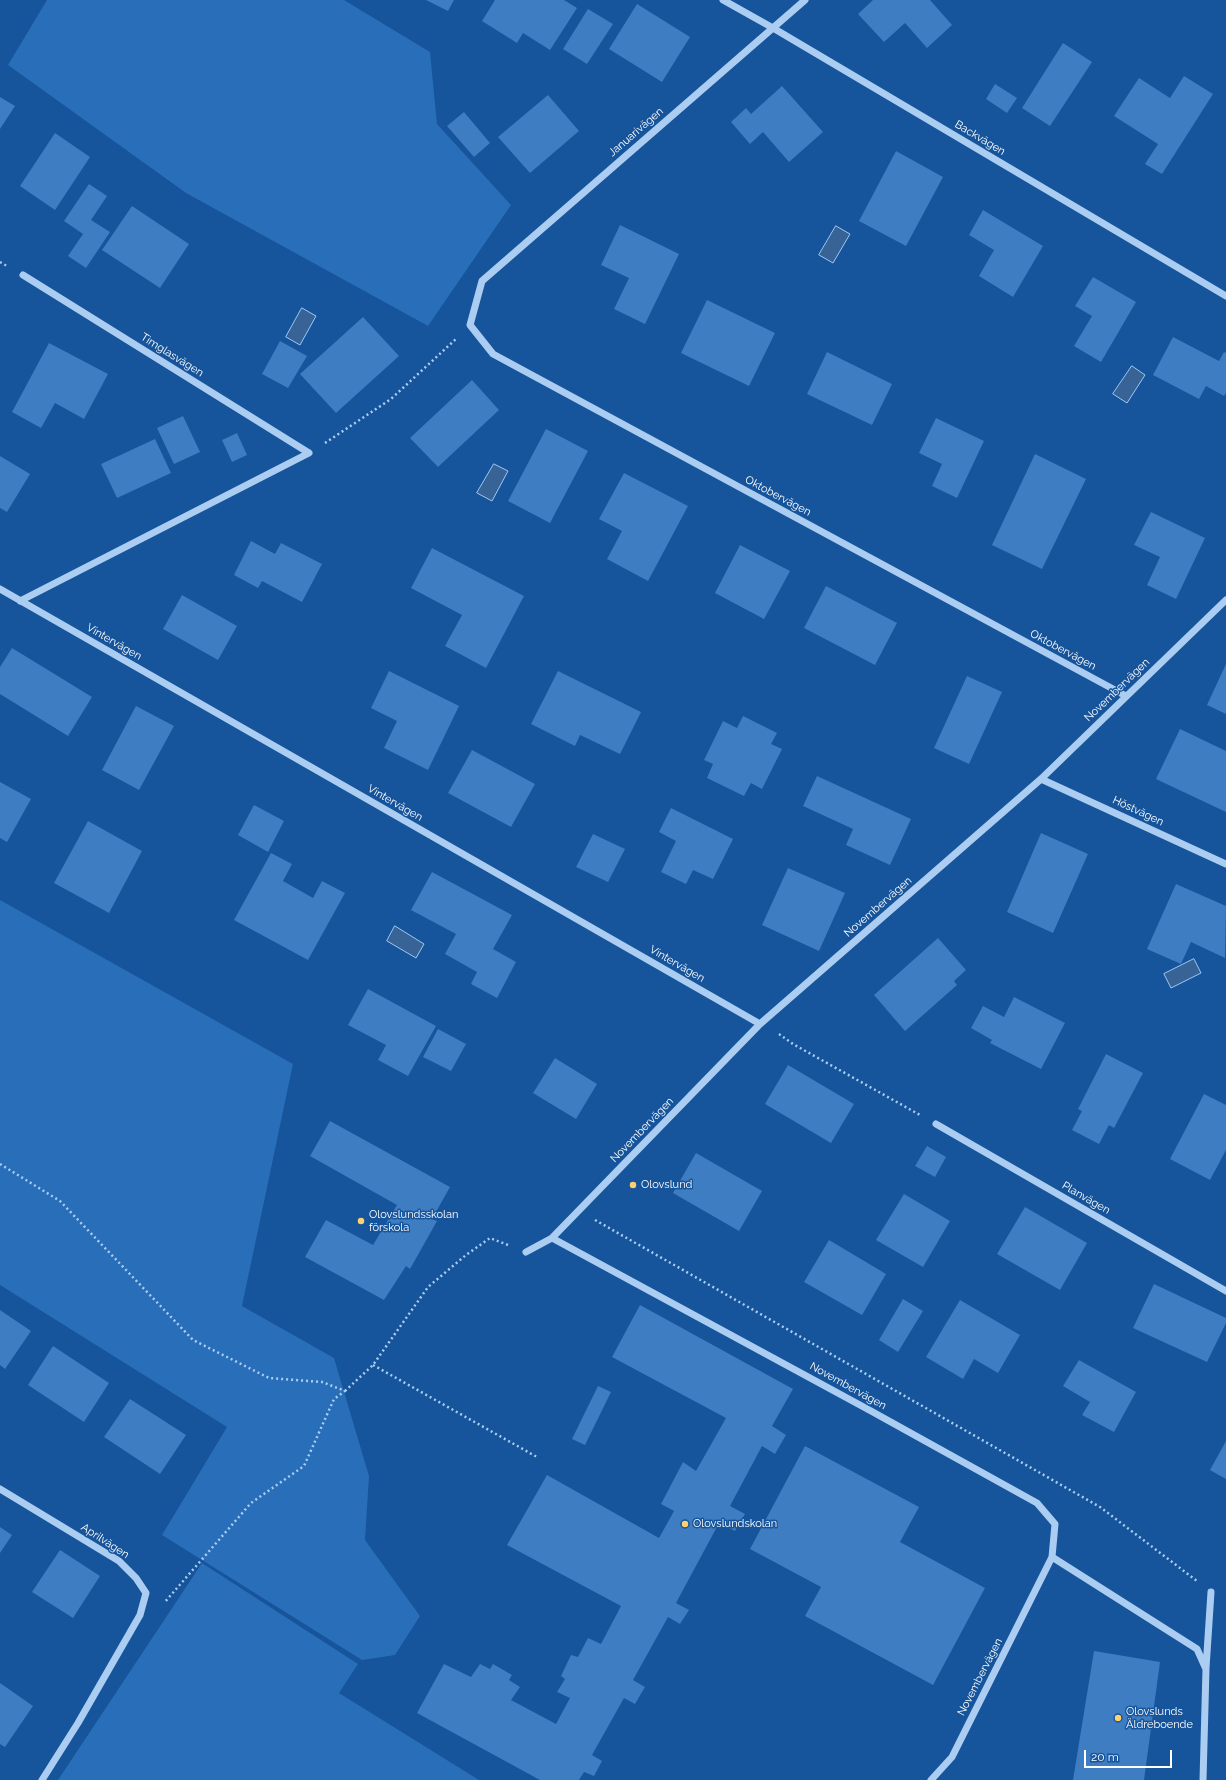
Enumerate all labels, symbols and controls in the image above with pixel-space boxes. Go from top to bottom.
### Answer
street label: Januarivägen [606,105,666,159]
street label: Backvägen [952,118,1008,158]
street label: Timglasvägen [138,330,206,380]
street label: Oktobervägen [743,473,813,519]
street label: Vintervägen [84,621,144,663]
street label: Oktobervägen [1028,627,1098,673]
street label: Novembervägen [1082,656,1152,724]
street label: Vintervägen [365,782,425,824]
street label: Höstvägen [1110,793,1166,829]
street label: Novembervägen [841,874,915,940]
street label: Vintervägen [647,943,707,985]
street label: Novembervägen [608,1095,676,1165]
place label: Olovslund [641,1178,692,1192]
street label: Planvägen [1060,1179,1112,1217]
marker: Olovslund [628,1180,638,1190]
place label: Olovslundsskolan förskola [369,1208,459,1234]
marker: Olovslundsskolan förskola [356,1216,366,1226]
street label: Novembervägen [807,1360,889,1412]
place label: Olovslundskolan [693,1517,777,1531]
marker: Olovslundskolan [680,1519,690,1529]
street label: Aprilvägen [78,1521,132,1561]
street label: Novembervägen [955,1636,1005,1718]
place label: Olovslunds Äldreboende [1126,1705,1193,1731]
marker: Olovslunds Äldreboende [1113,1713,1123,1723]
scale bar [1086,1742,1174,1768]
text: 20 m [1091,1750,1119,1764]

